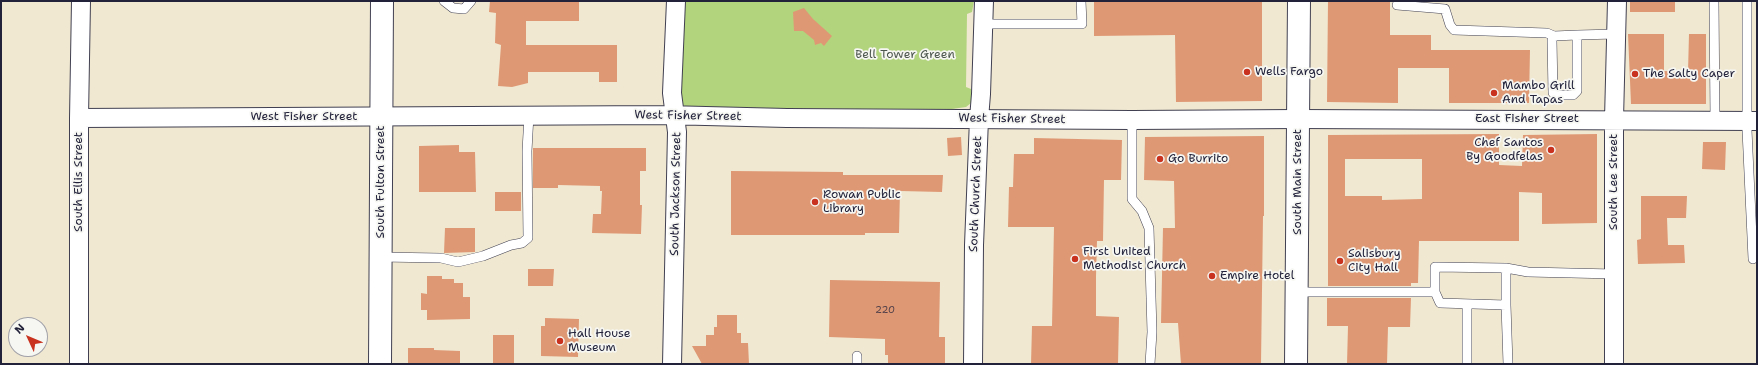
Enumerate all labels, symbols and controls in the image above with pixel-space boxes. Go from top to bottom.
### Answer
park label: Bell Tower Green [855,48,955,62]
place label: Wells Fargo [1255,65,1323,79]
marker: Wells Fargo [1242,67,1252,77]
place label: The Salty Caper [1643,67,1735,81]
marker: The Salty Caper [1630,69,1640,79]
place label: Mambo Grill And Tapas [1502,79,1575,107]
marker: Mambo Grill And Tapas [1489,88,1499,98]
street label: West Fisher Street [634,108,742,124]
street label: West Fisher Street [250,110,358,124]
street label: West Fisher Street [958,111,1066,127]
street label: East Fisher Street [1475,112,1579,126]
street label: South Fulton Street [374,126,388,238]
street label: South Main Street [1291,129,1305,235]
street label: South Ellis Street [72,132,86,232]
street label: South Jackson Street [668,132,684,256]
street label: South Lee Street [1607,134,1621,230]
street label: South Church Street [967,136,985,252]
place label: Chef Santos By Goodfelas [1466,136,1543,164]
marker: Chef Santos By Goodfelas [1546,145,1556,155]
place label: Go Burrito [1168,152,1228,166]
marker: Go Burrito [1155,154,1165,164]
place label: Rowan Public Library [823,188,901,216]
marker: Rowan Public Library [810,197,820,207]
place label: First United Methodist Church [1083,245,1186,273]
place label: Salisbury City Hall [1348,247,1401,275]
marker: First United Methodist Church [1070,254,1080,264]
marker: Salisbury City Hall [1335,256,1345,266]
place label: Empire Hotel [1220,269,1294,283]
marker: Empire Hotel [1207,271,1217,281]
house number: 220 [875,304,895,316]
north arrow [8,317,48,357]
text: N [11,321,28,337]
place label: Hall House Museum [568,327,631,355]
marker: Hall House Museum [555,336,565,346]

